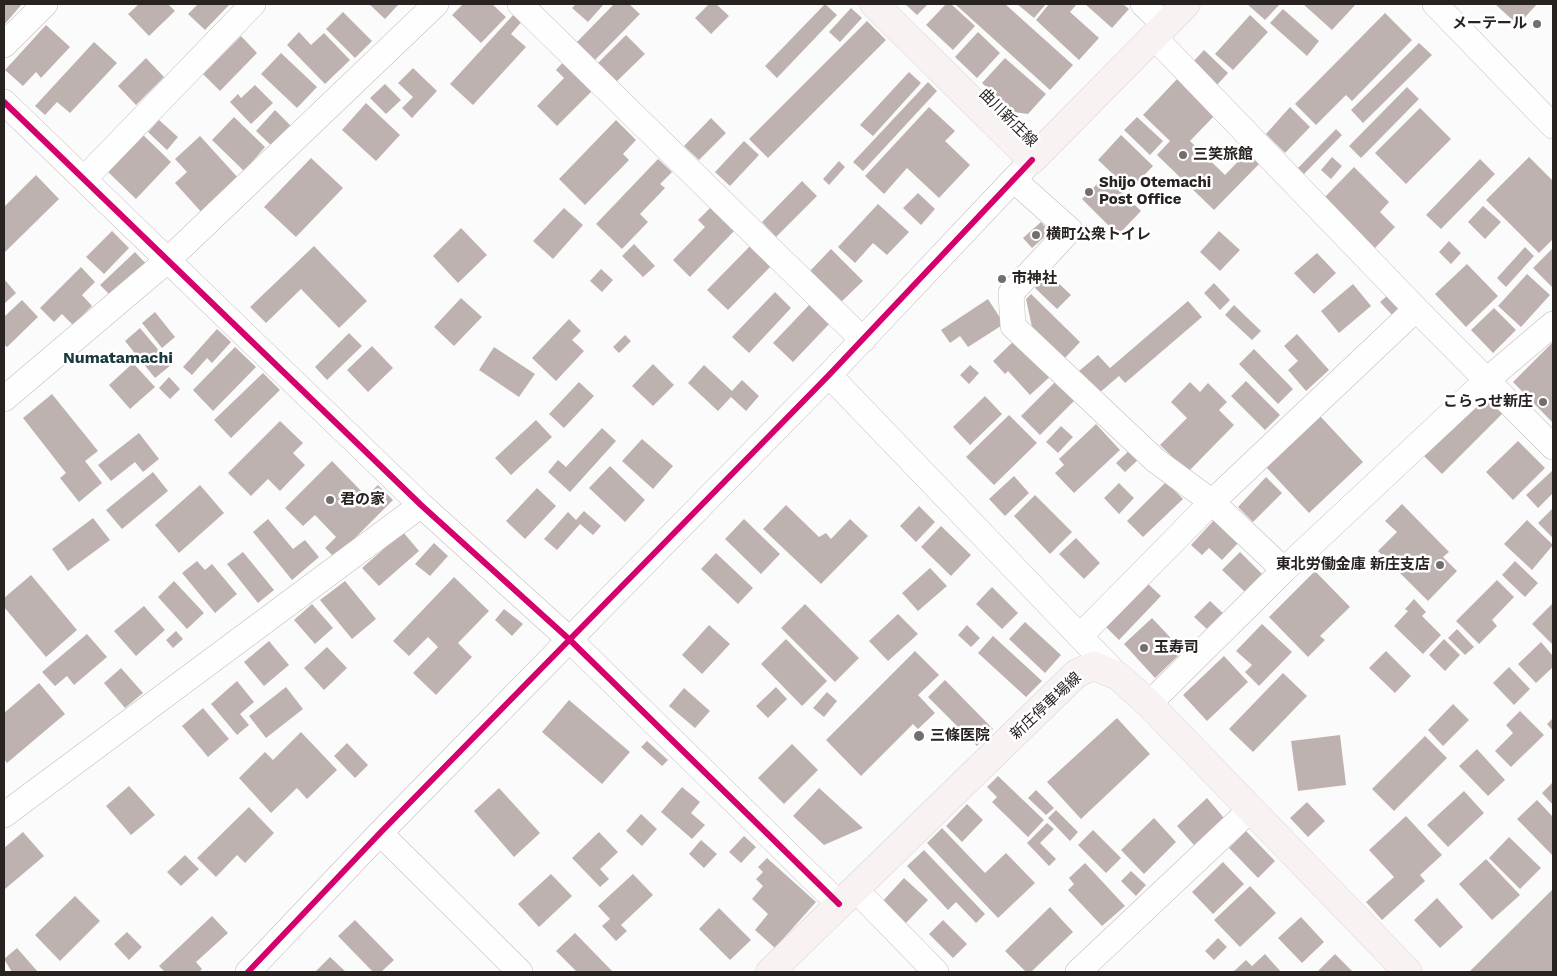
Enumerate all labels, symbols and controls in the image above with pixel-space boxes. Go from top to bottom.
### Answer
place label: メーテール [1452,15,1527,33]
marker: メーテール [1531,18,1543,30]
street label: 曲川新庄線 [975,85,1041,151]
place label: 三笑旅館 [1193,146,1253,164]
marker: 三笑旅館 [1177,149,1189,161]
place label: Shijo Otemachi Post Office [1099,174,1211,209]
marker: Shijo Otemachi Post Office [1083,186,1095,198]
place label: 横町公衆トイレ [1046,226,1151,244]
marker: 横町公衆トイレ [1030,229,1042,241]
place label: 市神社 [1012,270,1057,288]
marker: 市神社 [996,273,1008,285]
district label: Numatamachi [63,348,173,368]
place label: こらっせ新庄 [1443,393,1533,411]
marker: こらっせ新庄 [1537,396,1549,408]
place label: 君の家 [340,491,385,509]
marker: 君の家 [324,494,336,506]
place label: 東北労働金庫 新庄支店 [1276,556,1430,574]
marker: 東北労働金庫 新庄支店 [1434,559,1446,571]
place label: 玉寿司 [1154,639,1199,657]
marker: 玉寿司 [1138,642,1150,654]
street label: 新庄停車場線 [1007,669,1085,743]
place label: 三條医院 [930,727,990,745]
marker: 三條医院 [912,729,926,743]

